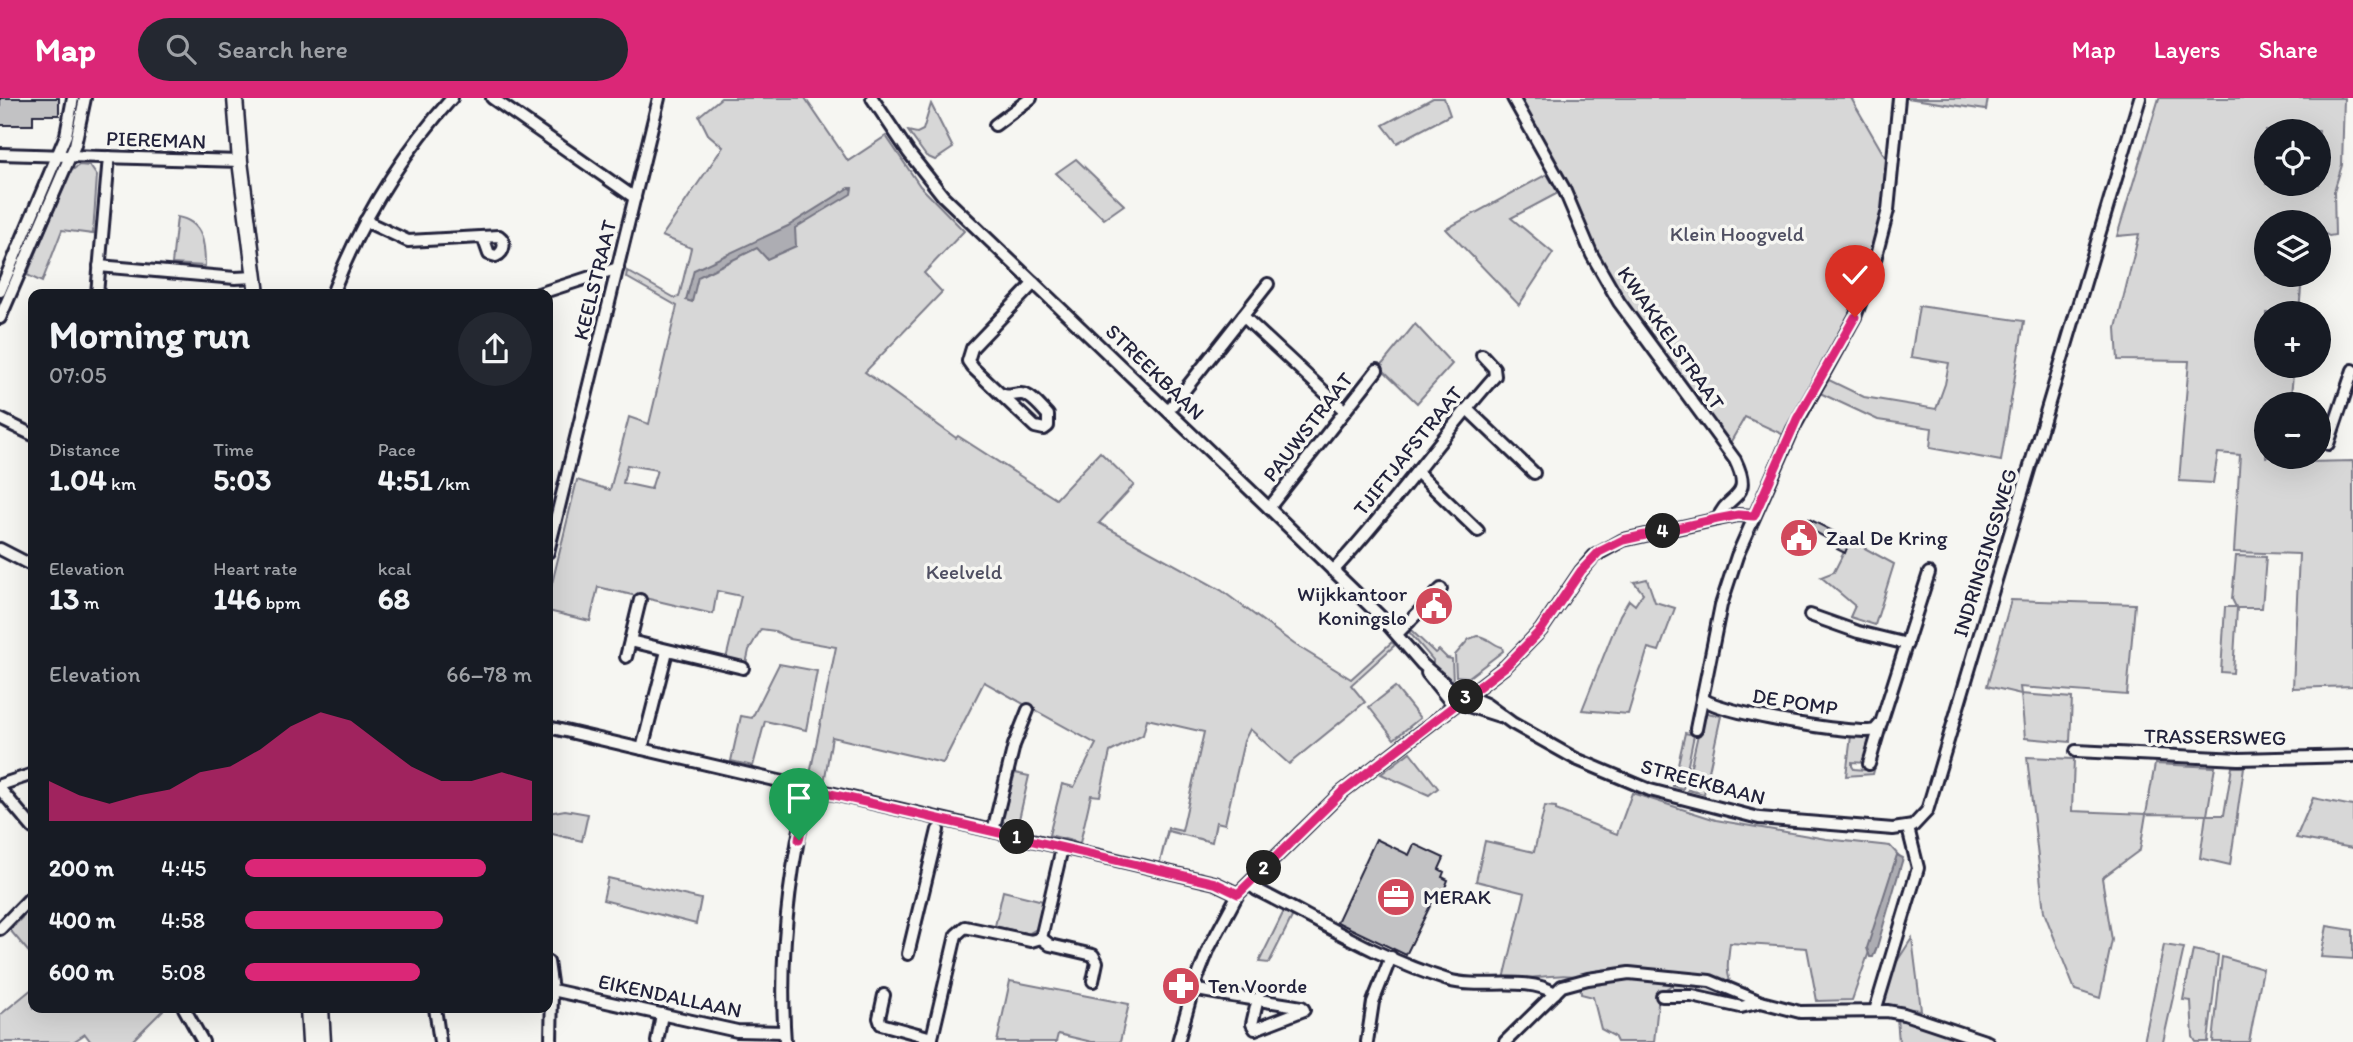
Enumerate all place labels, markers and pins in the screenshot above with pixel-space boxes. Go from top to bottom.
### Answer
pin [1825,245,1885,317]
pin: 4 [1646,514,1680,548]
public building icon: Zaal De Kring [1778,517,1820,559]
place label: Zaal De Kring [1826,525,1948,550]
place label: Wijkkantoor Koningslo [1297,581,1408,630]
public building icon: Wijkkantoor Koningslo [1413,585,1455,627]
pin: 3 [1448,680,1484,714]
pin [769,768,829,840]
pin: 1 [1000,820,1034,854]
pin: 2 [1246,850,1282,886]
office icon: MERAK [1375,876,1417,918]
place label: MERAK [1423,884,1492,909]
pharmacy icon: Ten Voorde [1160,965,1202,1007]
place label: Ten Voorde [1208,973,1307,998]

